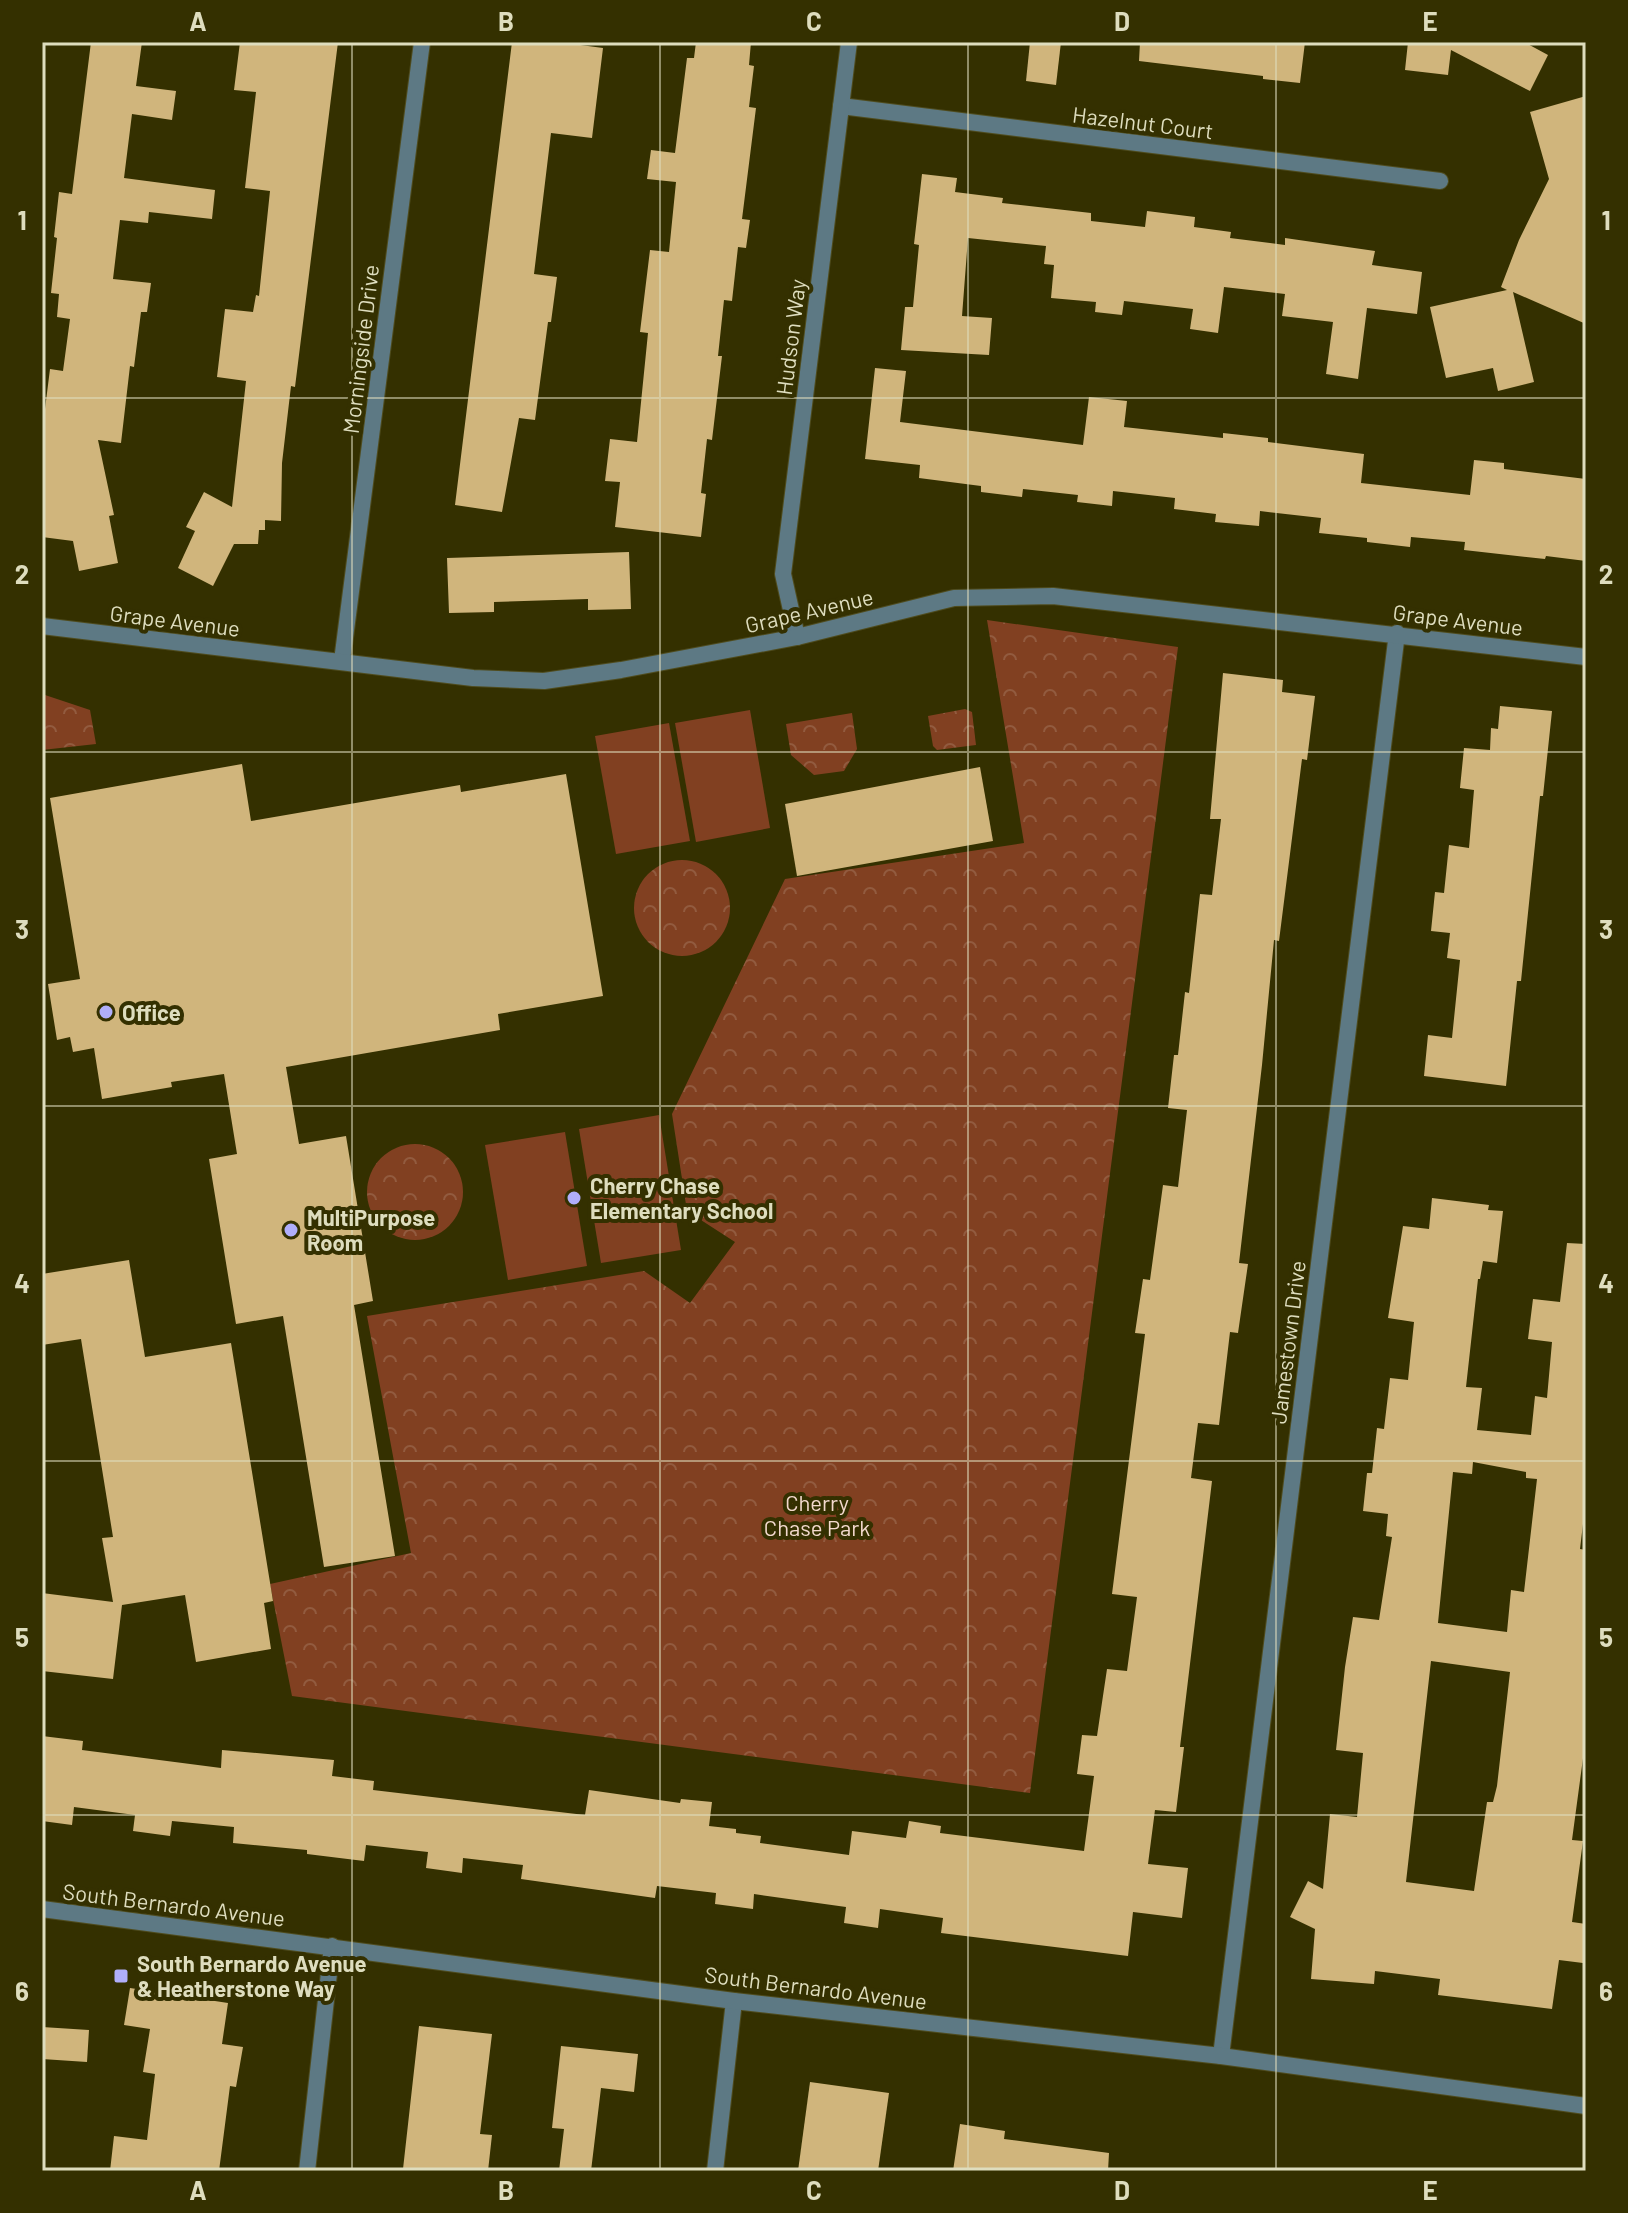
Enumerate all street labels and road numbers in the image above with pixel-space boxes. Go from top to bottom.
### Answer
street label: Hazelnut Court [1071,100,1215,144]
street label: Morningside Drive [337,263,383,435]
street label: Hudson Way [770,278,810,396]
street label: Grape Avenue [742,583,876,637]
street label: Grape Avenue [1392,598,1524,640]
street label: Grape Avenue [109,599,241,641]
street label: Jamestown Drive [1264,1259,1310,1425]
street label: South Bernardo Avenue [61,1877,287,1931]
street label: South Bernardo Avenue [703,1960,929,2014]

